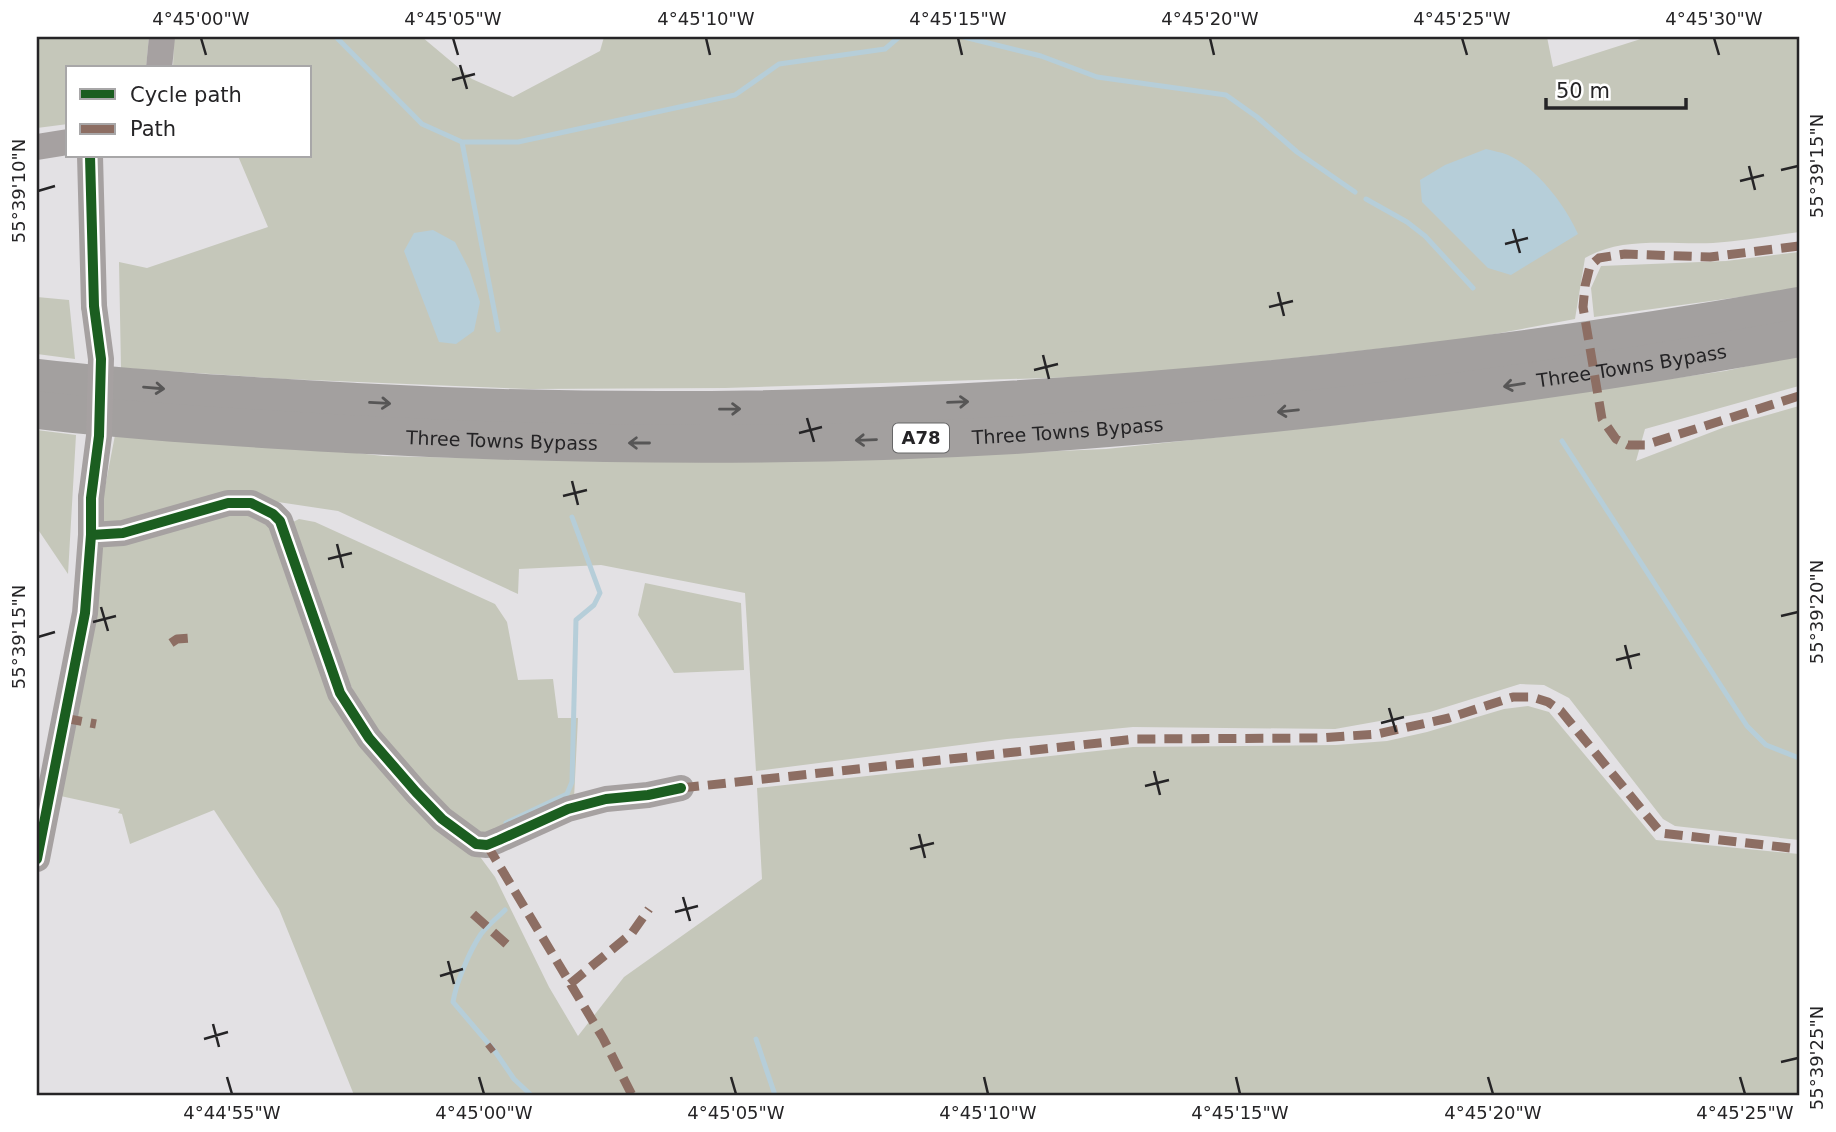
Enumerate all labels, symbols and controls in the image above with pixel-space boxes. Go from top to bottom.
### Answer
text: 4°45'00"W [152,8,250,29]
text: 4°45'05"W [404,8,502,29]
text: 4°45'10"W [657,8,755,29]
text: 4°45'15"W [909,8,1007,29]
text: 4°45'20"W [1161,8,1259,29]
text: 4°45'25"W [1413,8,1511,29]
text: 4°45'30"W [1665,8,1763,29]
legend [66,66,312,158]
scale bar [1546,66,1686,110]
text: 50 m [1556,79,1610,103]
text: Cycle path [130,83,242,107]
text: 55°39'15"N [1806,114,1827,218]
text: Path [130,117,176,141]
text: 55°39'10"N [8,139,29,243]
street label: Three Towns Bypass [1534,340,1728,392]
one-way arrow [1503,378,1526,391]
one-way arrow [142,382,164,395]
one-way arrow [946,396,969,409]
one-way arrow [369,397,392,410]
one-way arrow [719,402,742,416]
one-way arrow [1278,404,1300,417]
street label: Three Towns Bypass [970,413,1164,448]
road number: A78 [893,424,949,452]
street label: Three Towns Bypass [405,426,598,454]
one-way arrow [855,433,878,446]
one-way arrow [627,436,650,449]
text: 55°39'20"N [1806,560,1827,664]
text: 55°39'15"N [8,585,29,689]
text: 55°39'25"N [1806,1006,1827,1110]
text: 4°44'55"W [183,1102,281,1123]
text: 4°45'00"W [435,1102,533,1123]
text: 4°45'05"W [687,1102,785,1123]
text: 4°45'10"W [939,1102,1037,1123]
text: 4°45'15"W [1191,1102,1289,1123]
text: 4°45'20"W [1444,1102,1542,1123]
text: 4°45'25"W [1696,1102,1794,1123]

